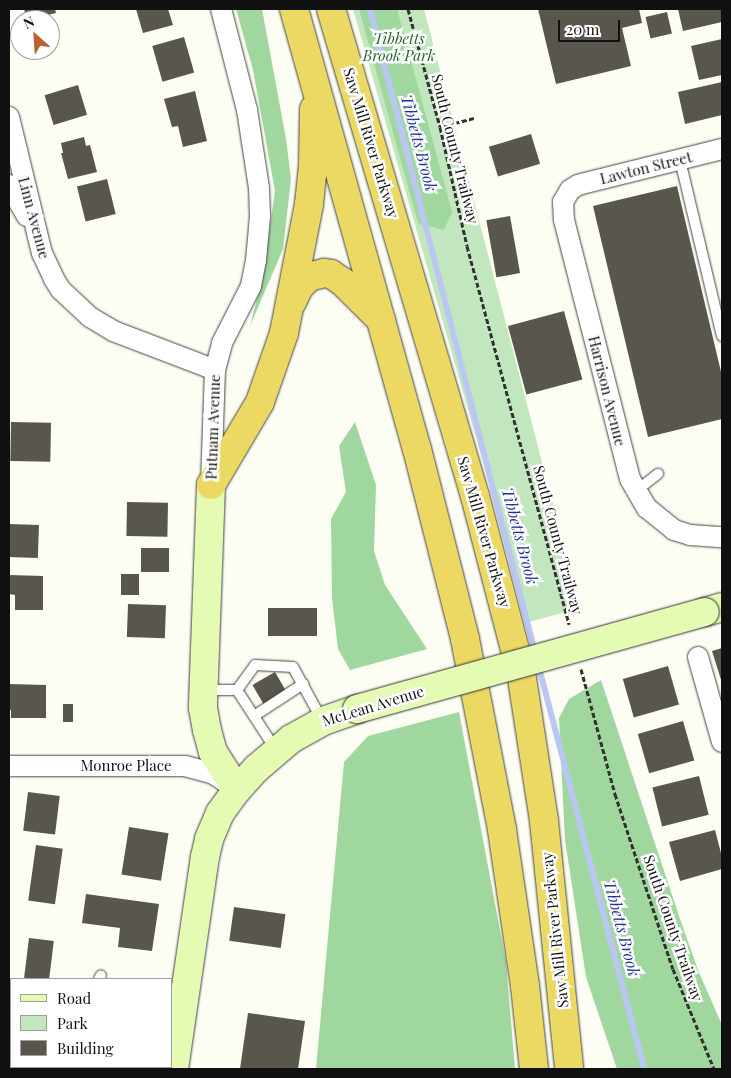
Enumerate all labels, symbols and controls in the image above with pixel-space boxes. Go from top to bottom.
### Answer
north arrow [10,10,60,60]
scale bar [561,10,624,42]
text: N [20,11,37,33]
text: 20 m [566,19,599,39]
park label: Tibbetts Brook Park [363,29,435,64]
street label: Saw Mill River Parkway [339,65,403,221]
street label: South County Trailway [428,72,482,226]
water label: Tibbetts Brook [397,93,441,193]
street label: Lawton Street [598,148,694,188]
street label: Linn Avenue [14,175,54,261]
street label: Harrison Avenue [585,334,629,448]
street label: Putnam Avenue [202,374,224,480]
street label: Saw Mill River Parkway [454,454,514,610]
street label: South County Trailway [529,463,587,617]
water label: Tibbetts Brook [498,486,542,586]
street label: McLean Avenue [320,682,426,730]
street label: Monroe Place [80,757,172,775]
street label: Saw Mill River Parkway [538,851,572,1009]
street label: South County Trailway [639,852,707,1004]
water label: Tibbetts Brook [600,878,644,978]
legend [10,978,172,1068]
text: Road [57,988,91,1008]
text: Park [57,1013,88,1033]
text: Building [57,1038,113,1058]

